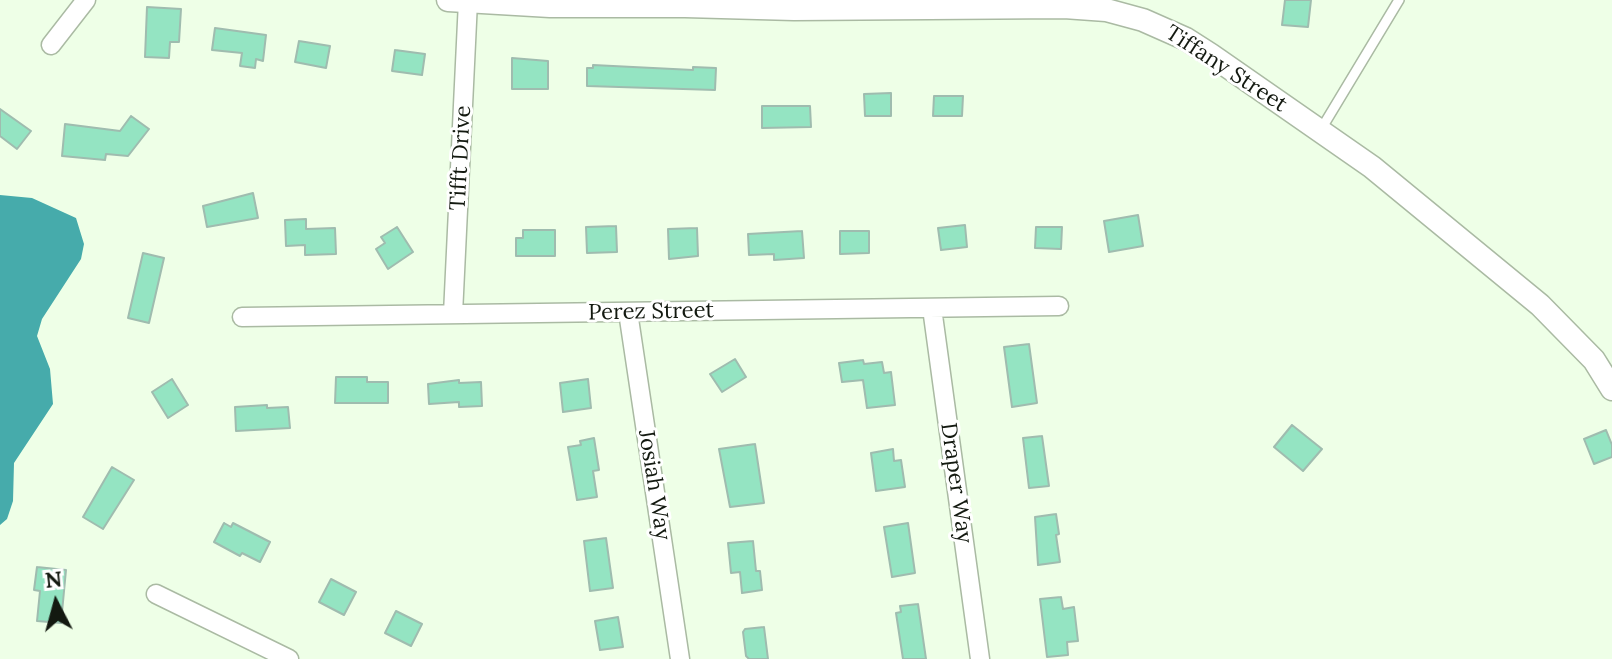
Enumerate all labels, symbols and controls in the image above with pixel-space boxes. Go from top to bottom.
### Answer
street label: Tiffany Street [1160,20,1292,118]
street label: Tifft Drive [445,105,477,211]
street label: Perez Street [588,298,714,326]
street label: Draper Way [934,421,978,545]
street label: Josiah Way [632,428,676,542]
north arrow [16,563,96,643]
text: N [44,564,63,594]

